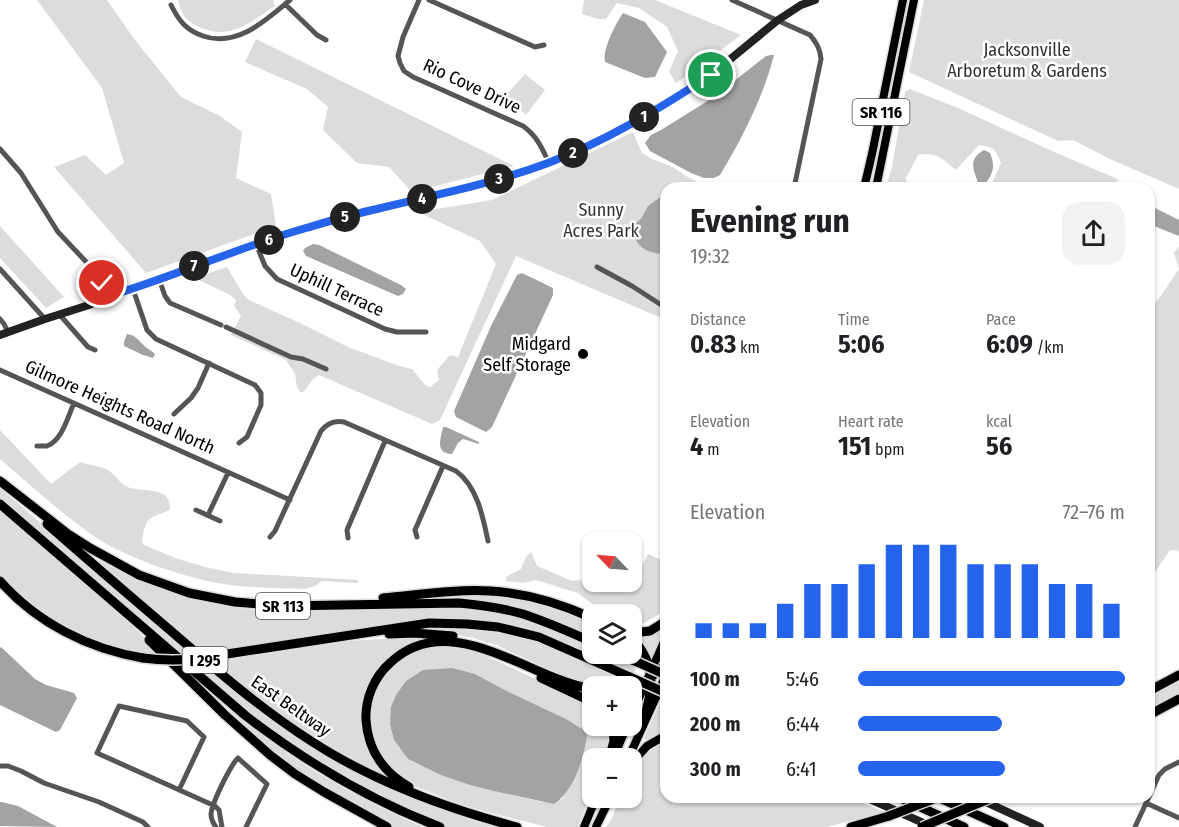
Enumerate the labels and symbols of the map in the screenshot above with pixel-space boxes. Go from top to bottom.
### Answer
park label: Jacksonville Arboretum & Gardens [947,39,1107,82]
pin [685,49,736,100]
street label: Rio Cove Drive [420,54,525,118]
road number: SR 116 [852,99,910,125]
pin: 1 [629,102,659,132]
pin: 2 [558,138,588,168]
pin: 3 [484,164,514,194]
pin: 4 [407,184,437,214]
park label: Sunny Acres Park [563,199,639,242]
pin: 5 [330,202,360,232]
pin: 6 [254,225,284,255]
pin: 7 [179,251,209,281]
pin [76,257,127,308]
street label: Uphill Terrace [286,259,388,321]
place label: Midgard Self Storage [483,333,571,376]
marker: Midgard Self Storage [576,347,590,361]
street label: Gilmore Heights Road North [22,355,218,459]
north arrow [582,532,642,592]
road number: SR 113 [256,593,310,619]
road number: I 295 [182,647,228,673]
street label: East Beltway [247,671,335,741]

